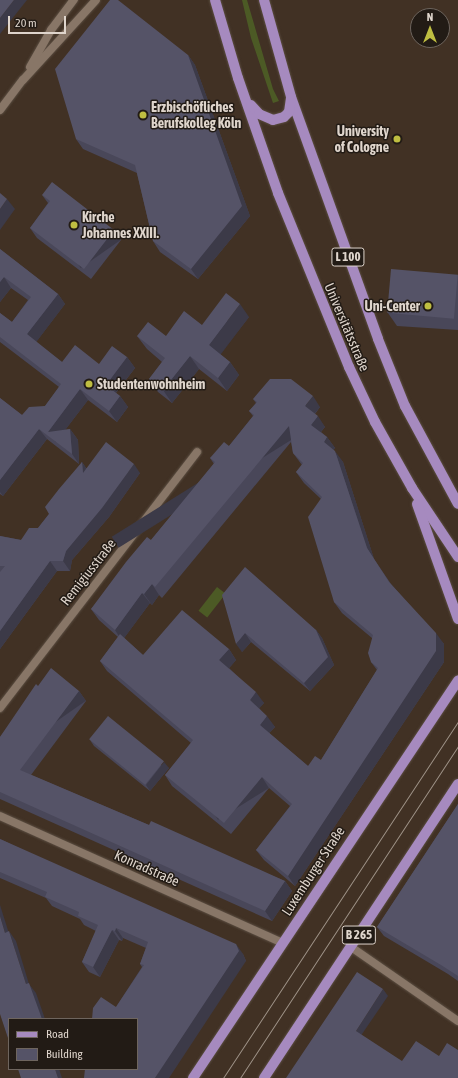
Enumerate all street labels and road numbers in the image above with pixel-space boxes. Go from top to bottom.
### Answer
road number: L 100 [331,246,365,268]
street label: Universitätsstraße [321,280,373,374]
street label: Remigiusstraße [57,535,119,609]
street label: Luxemburger Straße [278,823,348,919]
street label: Konradstraße [112,846,182,890]
road number: B 265 [341,924,377,946]

